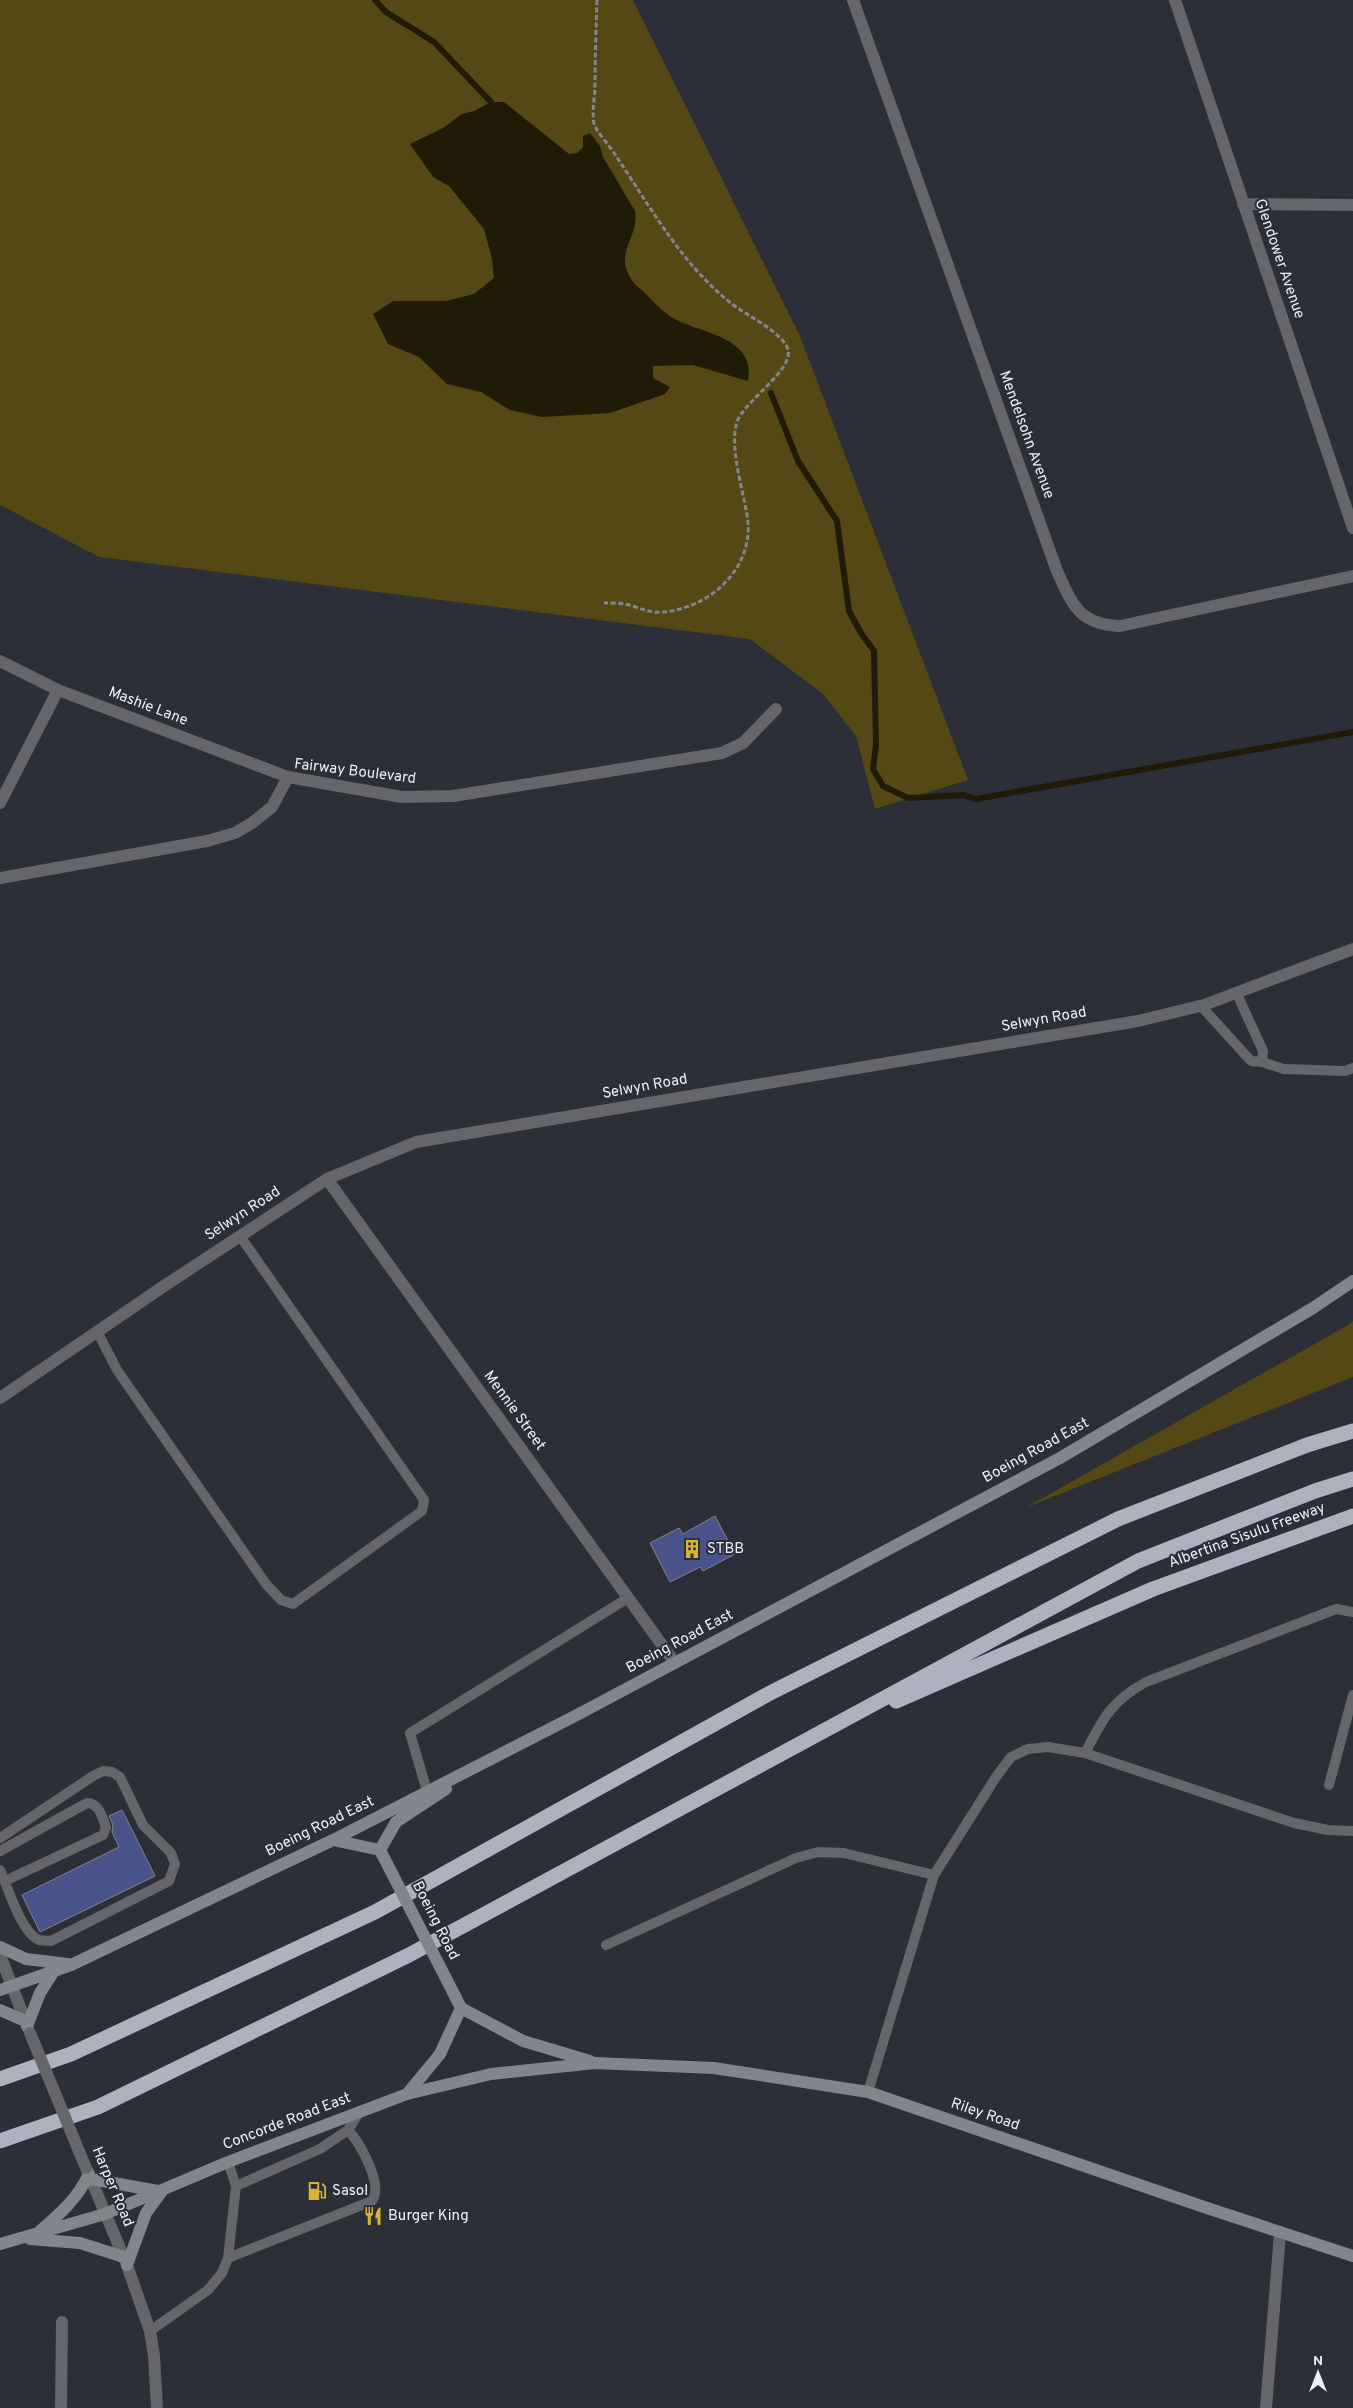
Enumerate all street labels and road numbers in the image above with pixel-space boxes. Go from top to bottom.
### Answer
street label: Glendower Avenue [1250,197,1308,321]
street label: Mendelsohn Avenue [994,368,1058,502]
street label: Mashie Lane [106,683,190,731]
street label: Fairway Boulevard [293,755,417,789]
street label: Selwyn Road [1000,1003,1088,1037]
street label: Selwyn Road [601,1070,689,1104]
street label: Selwyn Road [202,1183,284,1245]
street label: Mennie Street [479,1367,549,1455]
street label: Boeing Road East [979,1414,1093,1488]
street label: Albertina Sisulu Freeway [1166,1499,1328,1573]
street label: Boeing Road East [623,1606,737,1678]
street label: Boeing Road East [262,1792,378,1862]
street label: Boeing Road [407,1878,463,1964]
street label: Concorde Road East [220,2089,354,2155]
street label: Riley Road [948,2094,1022,2136]
street label: Harper Road [87,2144,137,2230]

